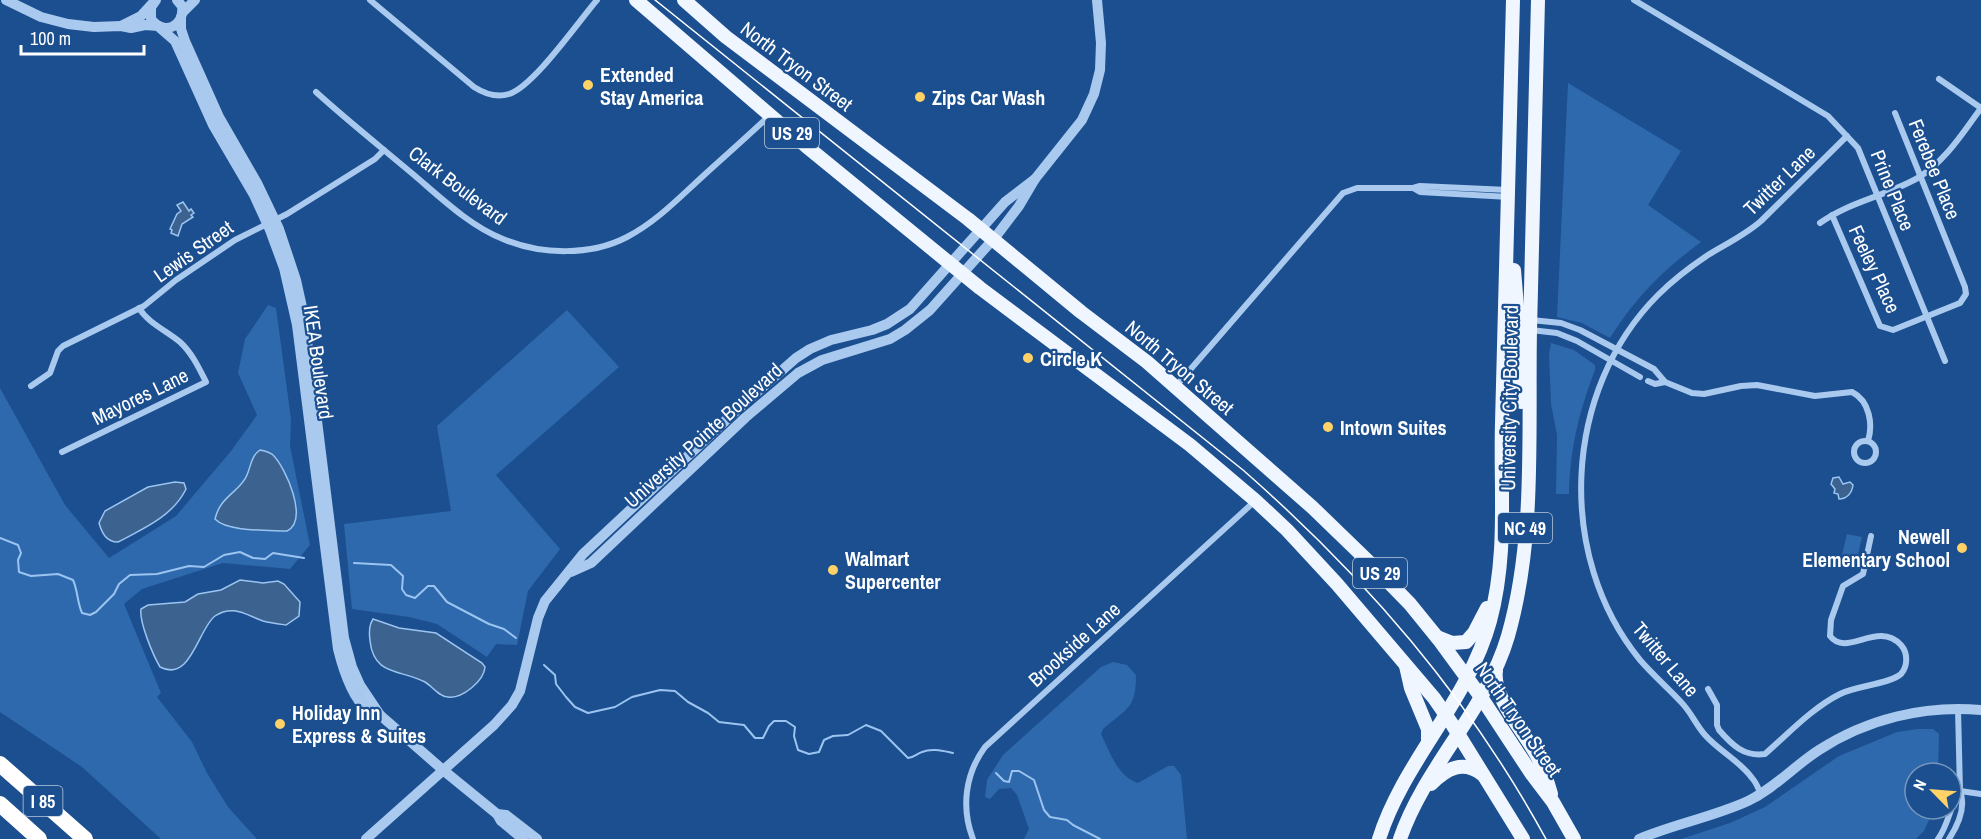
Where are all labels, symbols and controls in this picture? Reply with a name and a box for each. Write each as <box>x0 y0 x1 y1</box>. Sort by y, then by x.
street label: North Tryon Street <box>735 15 859 117</box>
scale bar <box>21 18 144 56</box>
text: 100 m <box>30 26 71 51</box>
place label: Extended Stay America <box>600 61 703 111</box>
marker: Extended Stay America <box>581 78 595 92</box>
place label: Zips Car Wash <box>932 84 1045 111</box>
marker: Zips Car Wash <box>913 90 927 104</box>
street label: Ferebee Place <box>1903 115 1967 223</box>
road number: US 29 <box>765 118 819 148</box>
street label: Clark Boulevard <box>403 139 513 231</box>
street label: Twitter Lane <box>1737 139 1821 221</box>
street label: Prine Place <box>1865 146 1921 234</box>
street label: Lewis Street <box>148 214 238 288</box>
street label: Feeley Place <box>1843 221 1907 317</box>
street label: IKEA Boulevard <box>298 303 340 421</box>
street label: University City Boulevard <box>1494 305 1524 491</box>
street label: North Tryon Street <box>1120 314 1240 421</box>
place label: Circle K <box>1040 345 1102 372</box>
marker: Circle K <box>1021 351 1035 365</box>
street label: University Pointe Boulevard <box>618 357 788 513</box>
street label: Mayores Lane <box>87 361 193 431</box>
place label: Intown Suites <box>1340 414 1447 441</box>
marker: Intown Suites <box>1321 420 1335 434</box>
road number: NC 49 <box>1498 513 1552 543</box>
place label: Newell Elementary School <box>1802 523 1950 573</box>
marker: Newell Elementary School <box>1955 541 1969 555</box>
place label: Walmart Supercenter <box>845 545 941 595</box>
road number: US 29 <box>1353 558 1407 588</box>
marker: Walmart Supercenter <box>826 563 840 577</box>
street label: Brookside Lane <box>1022 596 1126 692</box>
street label: Twitter Lane <box>1627 616 1705 702</box>
street label: North Tryon Street <box>1470 656 1569 782</box>
place label: Holiday Inn Express & Suites <box>292 699 426 749</box>
marker: Holiday Inn Express & Suites <box>273 717 287 731</box>
north arrow <box>1903 761 1963 821</box>
text: N <box>1907 776 1931 794</box>
road number: I 85 <box>24 786 63 816</box>

